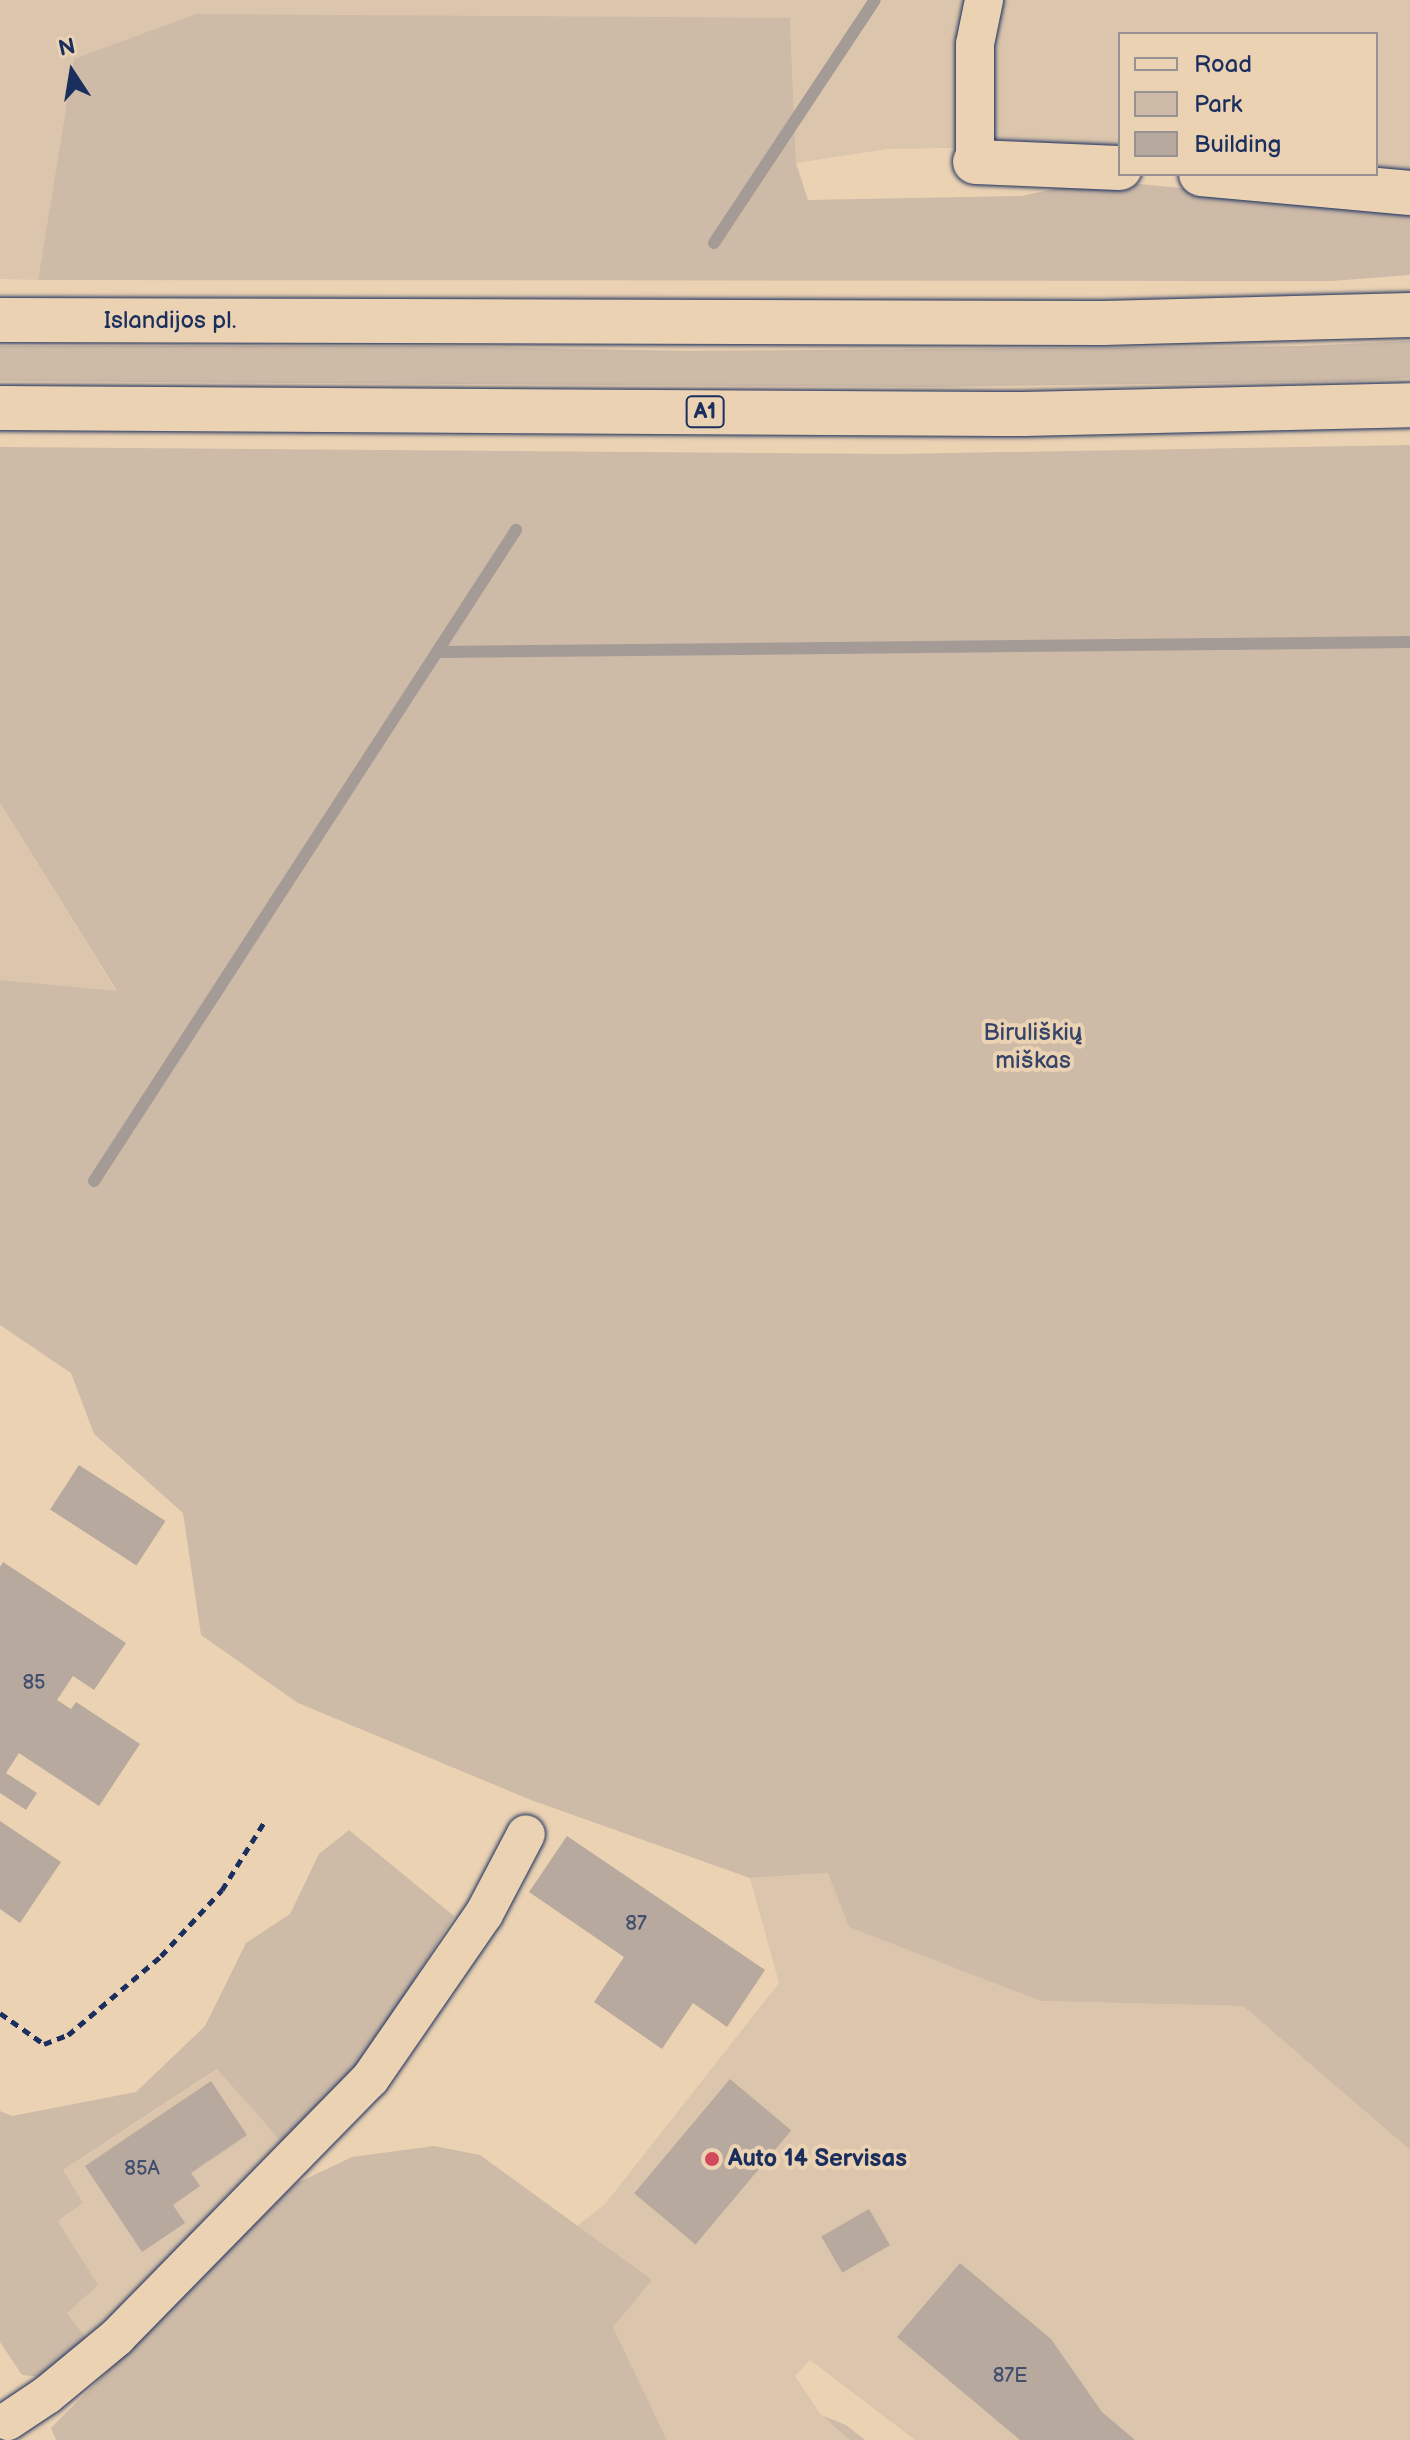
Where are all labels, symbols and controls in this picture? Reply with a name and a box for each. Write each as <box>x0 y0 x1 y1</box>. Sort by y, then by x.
north arrow <box>32 32 112 112</box>
legend <box>1118 32 1378 176</box>
text: N <box>56 33 78 63</box>
text: Road <box>1194 50 1252 79</box>
text: Park <box>1194 90 1242 119</box>
text: Building <box>1194 130 1281 159</box>
street label: Islandijos pl. <box>104 307 236 335</box>
road number: A1 <box>685 394 725 430</box>
park label: Biruliškių miškas <box>983 1019 1083 1075</box>
house number: 85 <box>22 1671 46 1695</box>
house number: 87 <box>625 1912 647 1936</box>
place label: Auto 14 Servisas <box>728 2145 907 2173</box>
marker: Auto 14 Servisas <box>703 2150 721 2168</box>
house number: 85A <box>124 2157 160 2181</box>
house number: 87E <box>993 2364 1027 2388</box>

